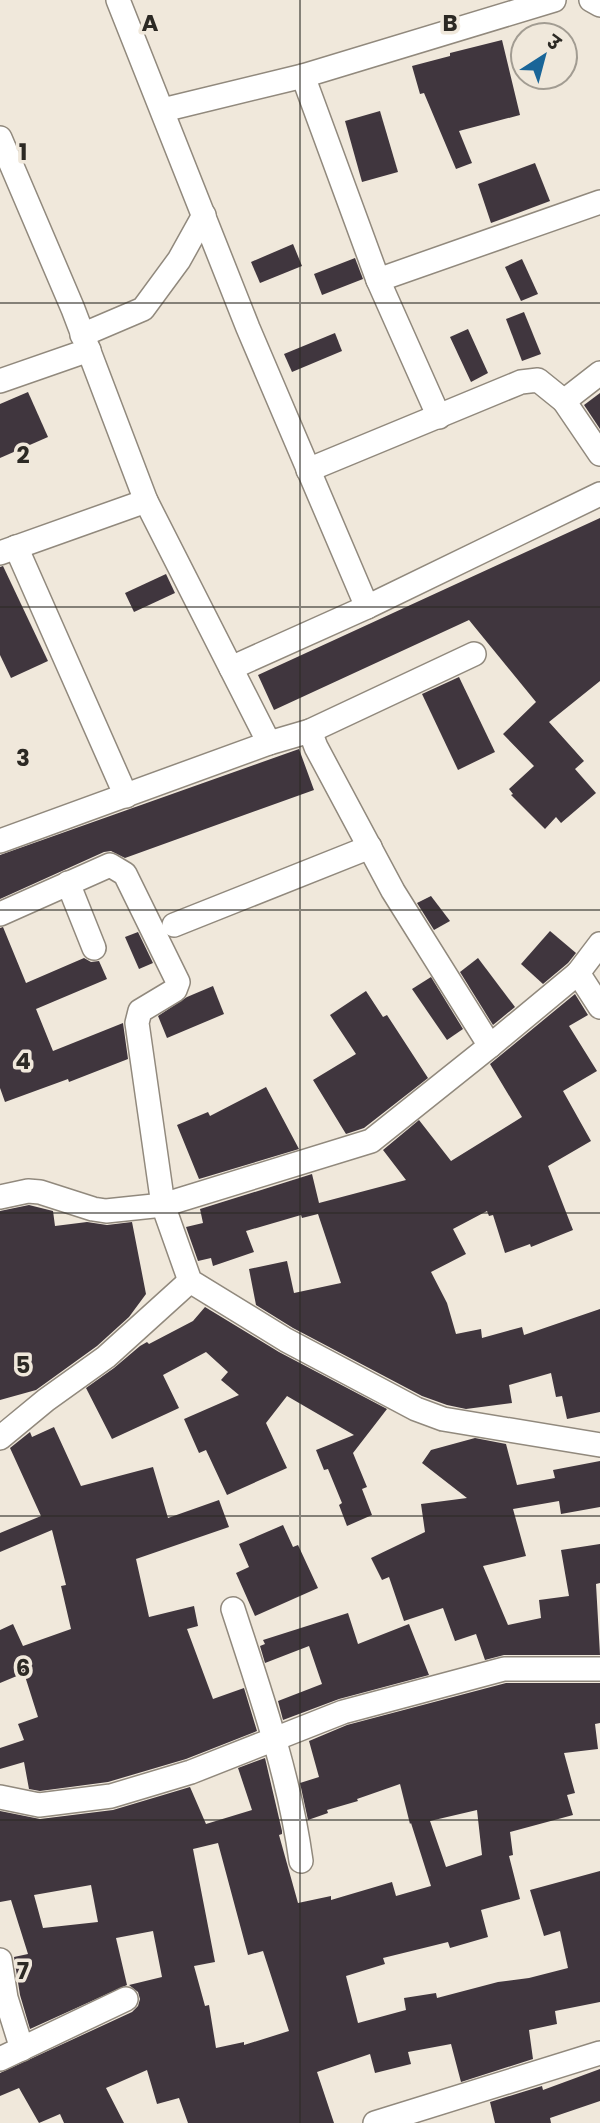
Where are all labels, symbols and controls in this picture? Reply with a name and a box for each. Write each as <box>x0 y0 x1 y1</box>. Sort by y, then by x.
text: A <box>142 7 159 39</box>
text: B <box>442 7 458 39</box>
north arrow <box>509 21 579 91</box>
text: उ <box>541 28 567 57</box>
text: 1 <box>19 136 27 168</box>
text: 2 <box>16 439 30 471</box>
text: 3 <box>16 742 30 774</box>
text: 4 <box>15 1045 31 1077</box>
text: 5 <box>16 1349 30 1381</box>
text: 6 <box>16 1652 30 1684</box>
text: 7 <box>17 1955 29 1987</box>

